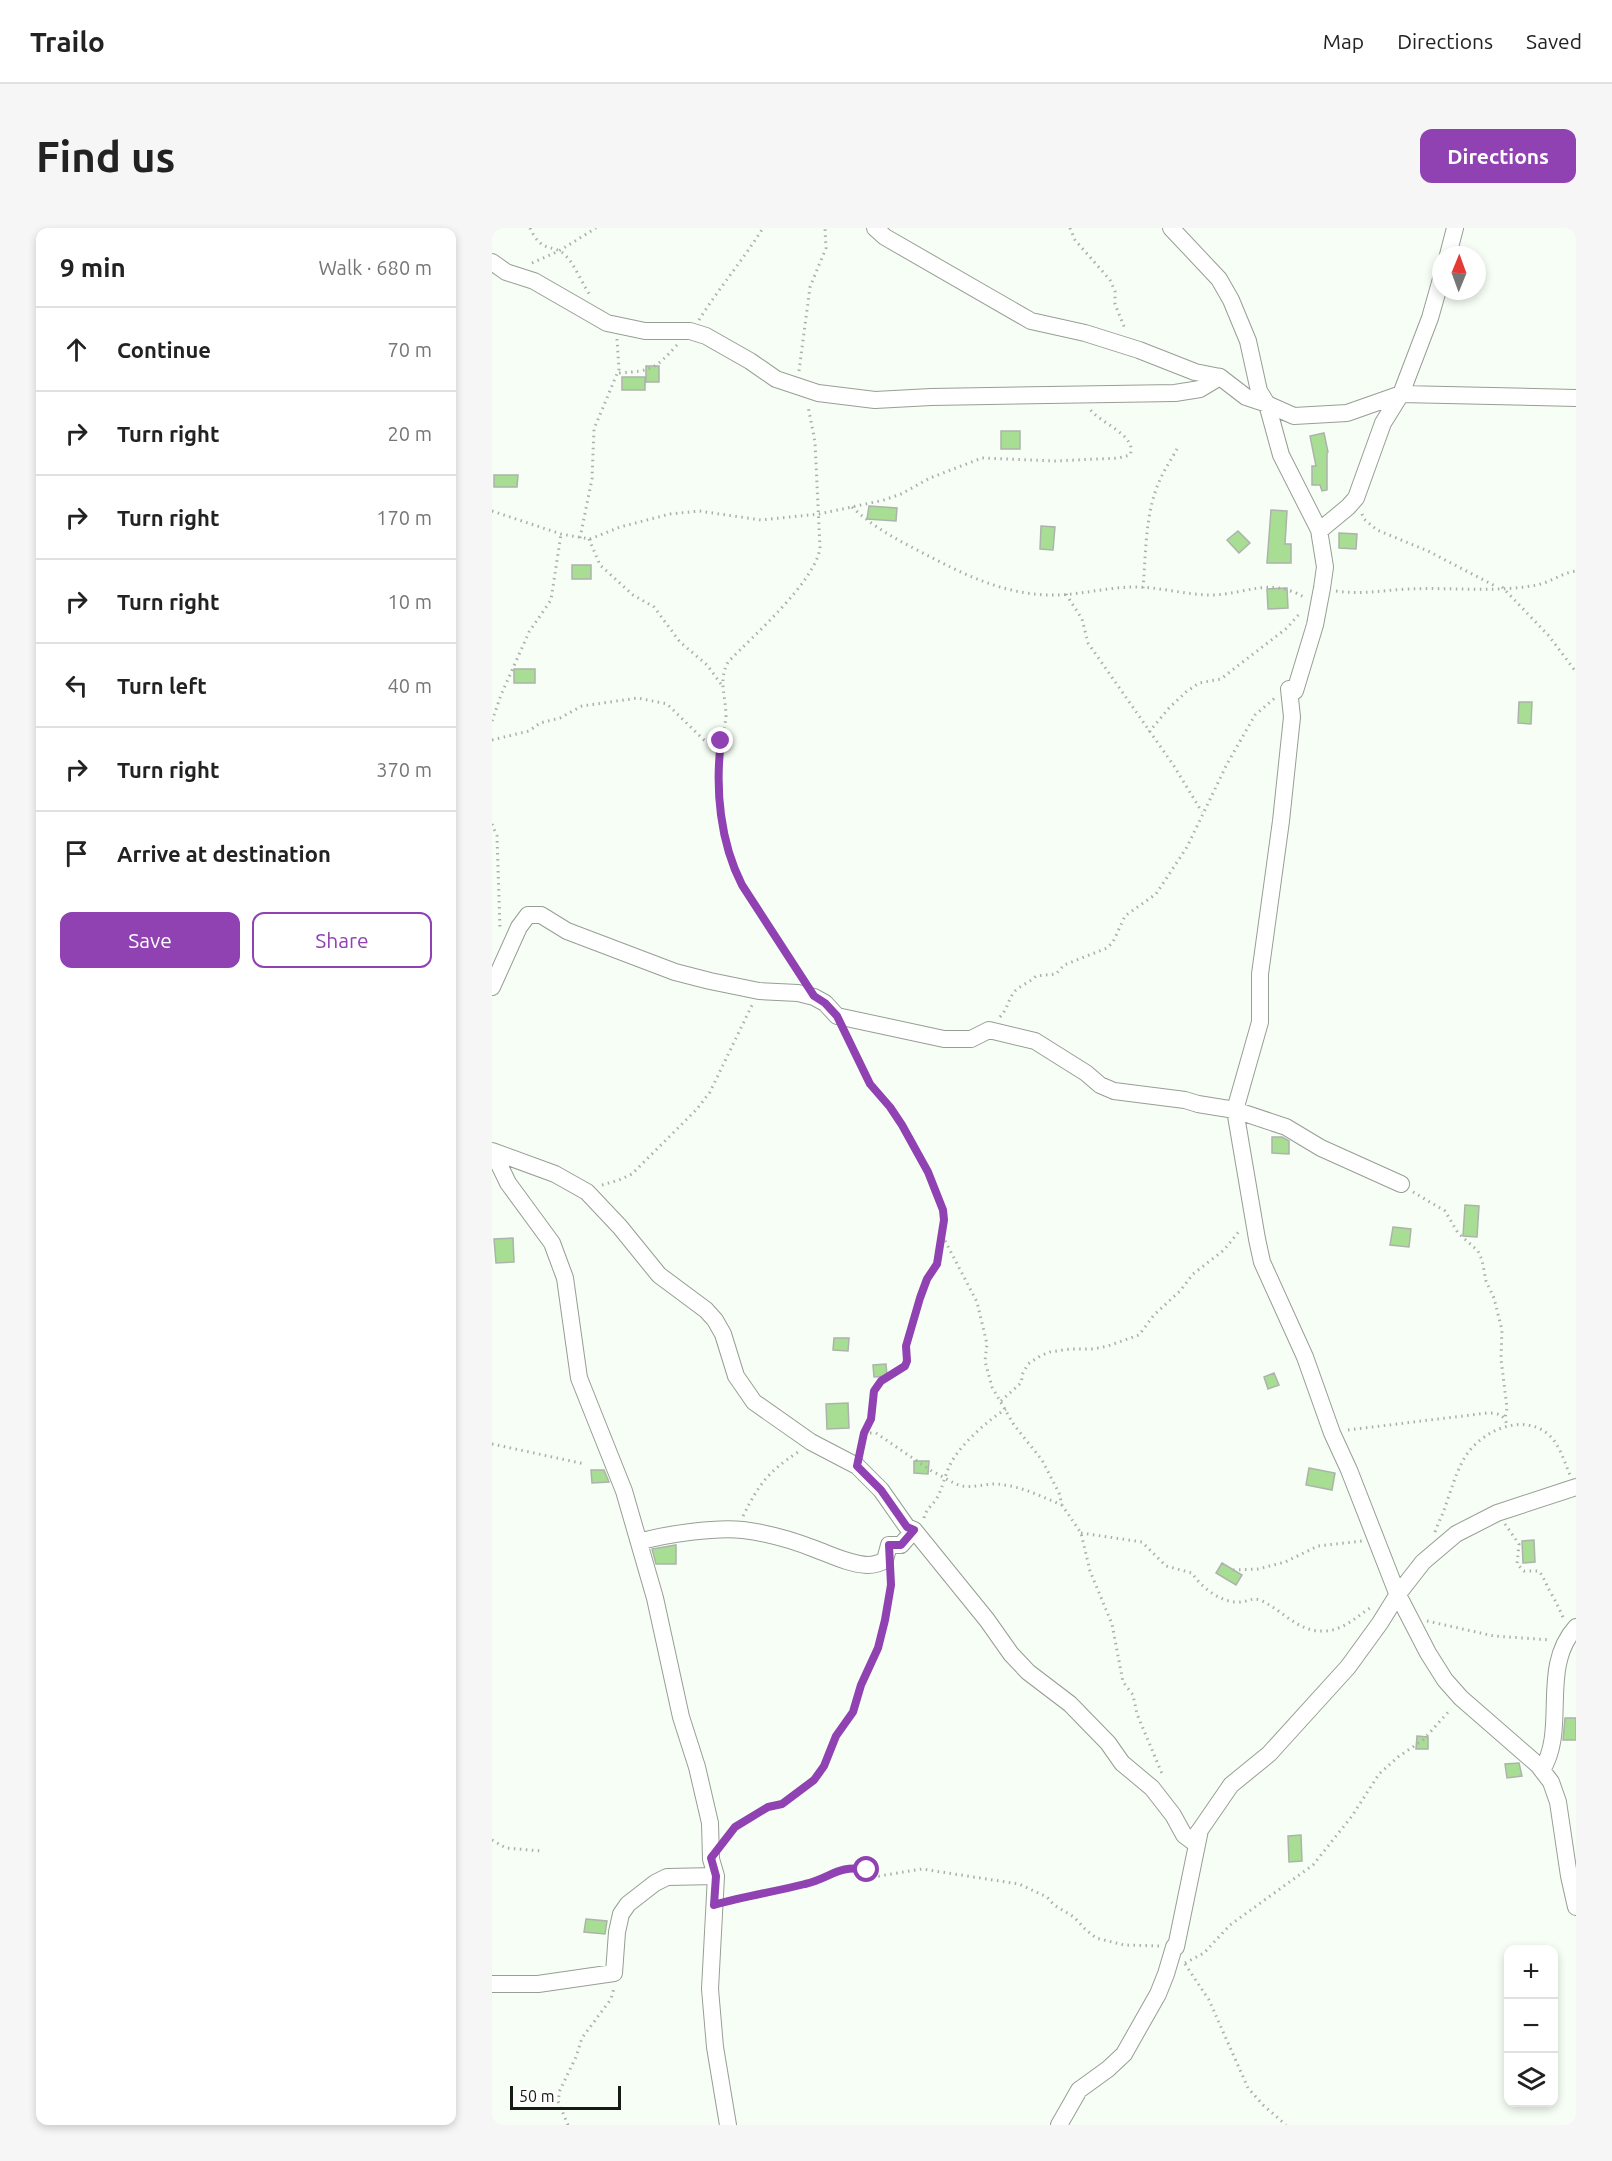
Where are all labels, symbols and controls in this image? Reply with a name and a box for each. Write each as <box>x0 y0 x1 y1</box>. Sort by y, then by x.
text: Trailo <box>30 26 105 57</box>
text: Map <box>1323 29 1364 53</box>
text: Directions <box>1397 29 1493 53</box>
text: Saved <box>1526 29 1582 53</box>
button: Directions <box>1420 129 1576 183</box>
text: Find us <box>36 133 175 180</box>
north arrow <box>1432 246 1486 300</box>
text: 9 min <box>60 253 126 282</box>
text: Walk · 680 m <box>319 256 432 279</box>
icon: ahead <box>60 333 93 366</box>
text: Continue <box>117 337 211 362</box>
text: 70 m <box>388 338 432 361</box>
icon: right <box>60 417 93 450</box>
text: Turn right <box>117 421 219 446</box>
text: 20 m <box>388 422 432 445</box>
icon: right <box>60 501 93 534</box>
text: Turn right <box>117 505 219 530</box>
text: 170 m <box>376 506 432 529</box>
icon: right <box>60 585 93 618</box>
text: Turn right <box>117 589 219 614</box>
text: 10 m <box>388 590 432 613</box>
icon: left <box>60 669 93 702</box>
text: Turn left <box>117 673 207 698</box>
text: 40 m <box>388 674 432 697</box>
route end <box>707 727 733 753</box>
icon: right <box>60 753 93 786</box>
text: Turn right <box>117 757 219 782</box>
text: 370 m <box>376 758 432 781</box>
icon: arrive <box>60 837 93 870</box>
text: Arrive at destination <box>117 841 331 866</box>
button: Save <box>60 912 240 968</box>
button: Share <box>252 912 432 968</box>
route start <box>853 1856 879 1882</box>
map controls <box>1504 1945 1558 2107</box>
button: + <box>1504 1945 1558 1999</box>
button: − <box>1504 1999 1558 2053</box>
button: layers <box>1504 2053 1558 2107</box>
scale bar <box>510 2083 621 2110</box>
text: 50 m <box>519 2087 555 2105</box>

